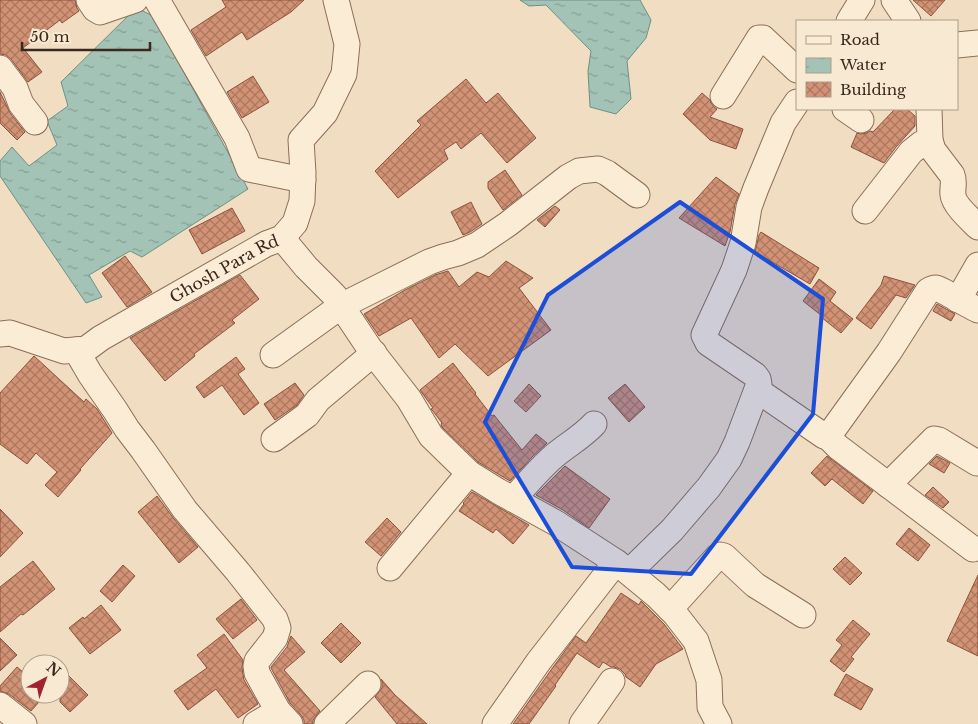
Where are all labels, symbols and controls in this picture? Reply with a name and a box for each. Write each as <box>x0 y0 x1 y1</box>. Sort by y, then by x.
scale bar <box>22 20 150 52</box>
legend <box>796 20 958 110</box>
text: 50 m <box>30 27 70 46</box>
text: Road <box>840 30 880 49</box>
text: Water <box>839 55 887 74</box>
text: Building <box>840 80 907 99</box>
street label: Ghosh Para Rd <box>166 230 281 307</box>
north arrow <box>20 654 70 704</box>
text: N <box>43 658 64 680</box>

